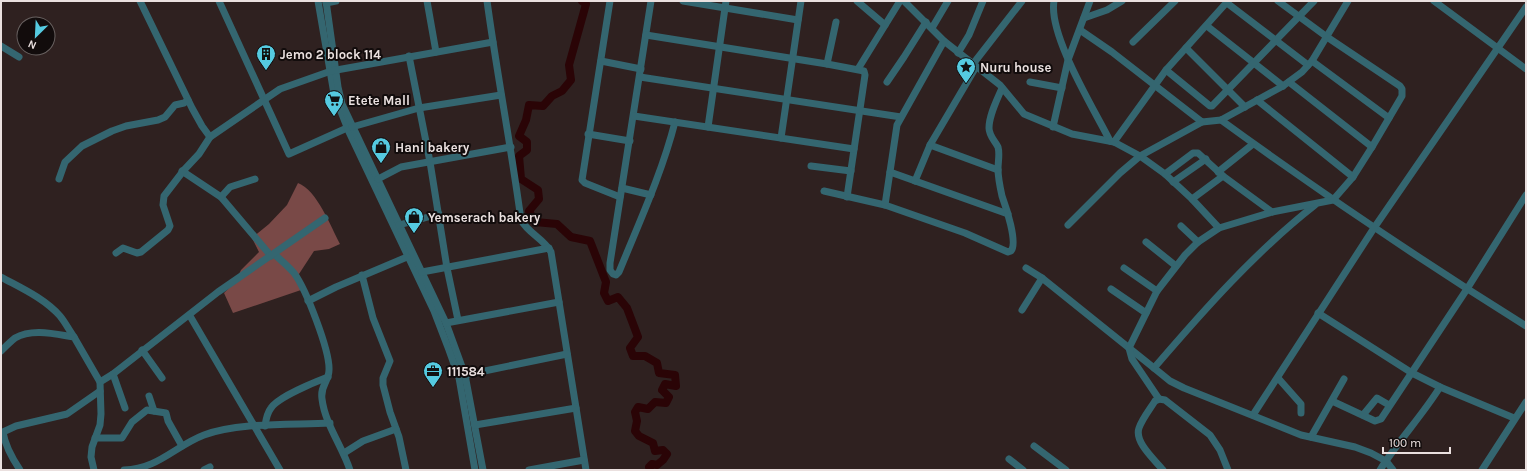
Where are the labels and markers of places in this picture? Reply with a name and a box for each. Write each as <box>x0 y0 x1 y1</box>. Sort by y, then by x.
building icon: Jemo 2 block 114 <box>255 43 277 71</box>
place label: Jemo 2 block 114 <box>280 47 381 62</box>
place icon: Nuru house <box>955 56 977 84</box>
place label: Nuru house <box>980 60 1051 75</box>
supermarket icon: Etete Mall <box>323 89 345 117</box>
place label: Etete Mall <box>348 93 410 108</box>
shop icon: Hani bakery <box>370 136 392 164</box>
place label: Hani bakery <box>395 140 470 155</box>
shop icon: Yemserach bakery <box>403 206 425 234</box>
place label: Yemserach bakery <box>428 210 541 225</box>
office icon: 111584 <box>422 360 444 388</box>
place label: 111584 <box>447 364 485 379</box>

